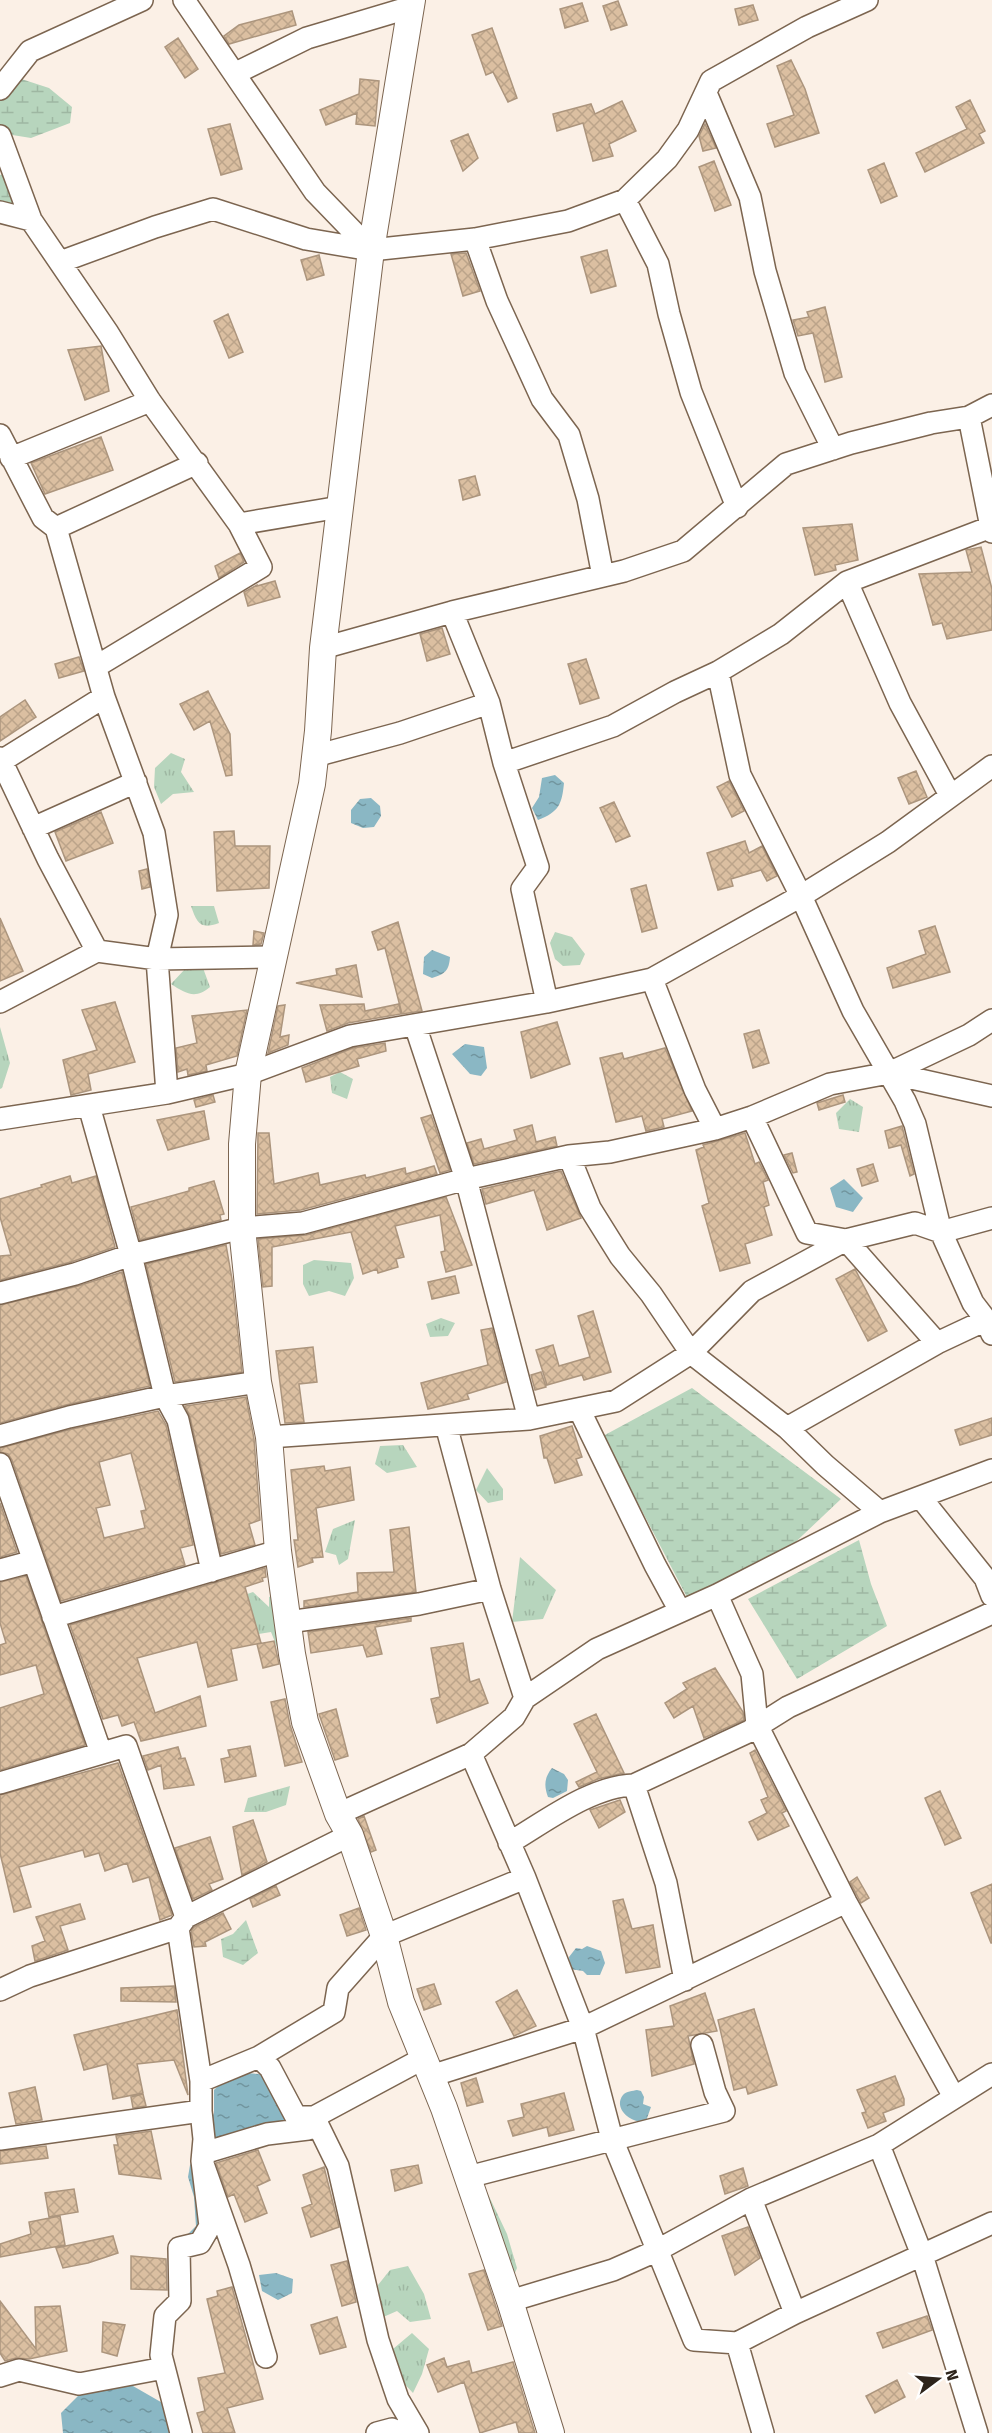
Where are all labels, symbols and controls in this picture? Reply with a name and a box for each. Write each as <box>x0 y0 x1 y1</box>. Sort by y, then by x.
north arrow <box>908 2349 968 2409</box>
text: N <box>941 2367 963 2383</box>

